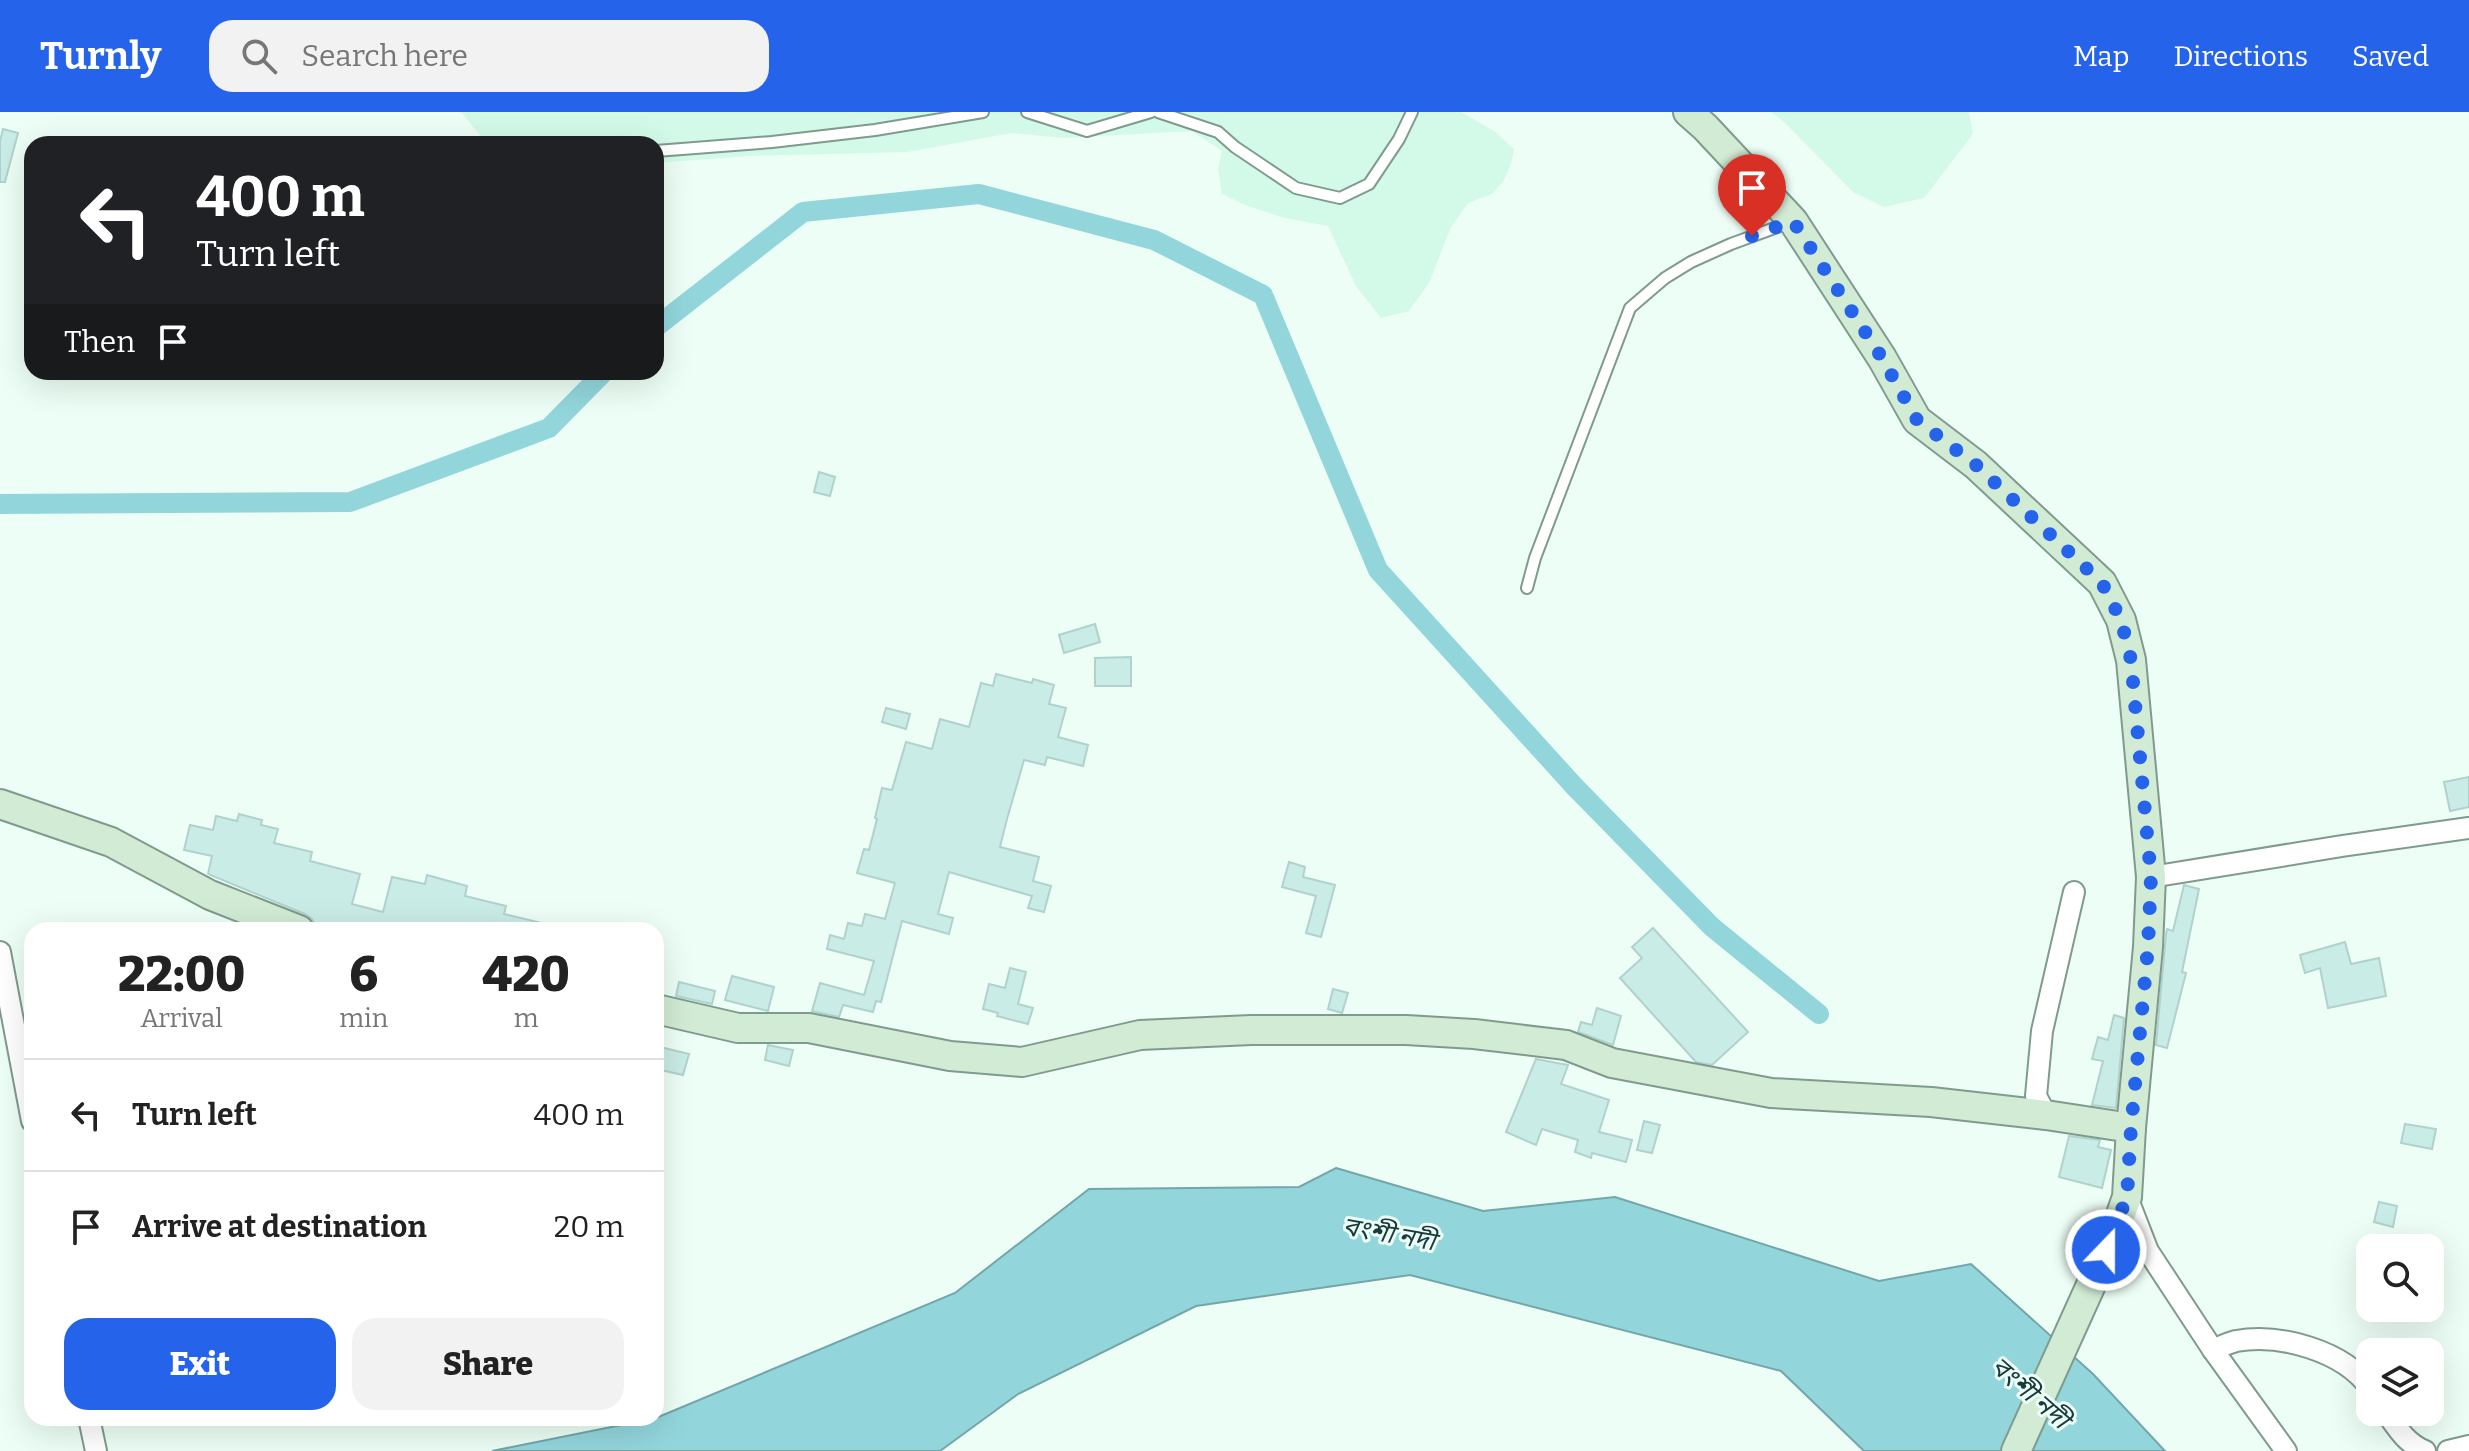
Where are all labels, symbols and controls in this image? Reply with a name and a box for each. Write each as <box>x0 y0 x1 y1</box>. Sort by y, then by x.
search box <box>209 20 769 92</box>
text: Turnly <box>40 33 161 79</box>
icon: search <box>237 34 281 78</box>
text: Search here <box>301 38 468 74</box>
text: Map <box>2073 40 2129 73</box>
text: Directions <box>2173 40 2308 73</box>
text: Saved <box>2352 40 2429 73</box>
pin <box>1718 154 1786 236</box>
text: 400 m <box>196 164 365 231</box>
icon: arrive <box>1730 166 1774 210</box>
icon: left <box>64 168 168 272</box>
text: Turn left <box>196 232 340 276</box>
icon: arrive <box>151 320 195 364</box>
text: Then <box>64 324 135 360</box>
text: 22:00 <box>118 946 245 1004</box>
text: 6 <box>350 946 378 1004</box>
text: 420 <box>482 946 570 1004</box>
text: Arrival <box>140 1003 223 1034</box>
text: min <box>339 1003 388 1034</box>
text: m <box>514 1003 539 1034</box>
icon: left <box>64 1093 108 1137</box>
text: Turn left <box>132 1097 257 1133</box>
text: 400 m <box>533 1097 624 1133</box>
icon: arrive <box>64 1205 108 1249</box>
position arrow <box>2064 1208 2148 1292</box>
text: Arrive at destination <box>132 1209 427 1245</box>
text: 20 m <box>554 1209 624 1245</box>
water label: বংশী নদী <box>1340 1211 1443 1258</box>
map controls <box>2356 1234 2444 1426</box>
button: search <box>2356 1234 2444 1322</box>
button: Exit <box>64 1318 336 1410</box>
button: Share <box>352 1318 624 1410</box>
button: layers <box>2356 1338 2444 1426</box>
water label: বংশী নদী <box>1985 1351 2079 1439</box>

